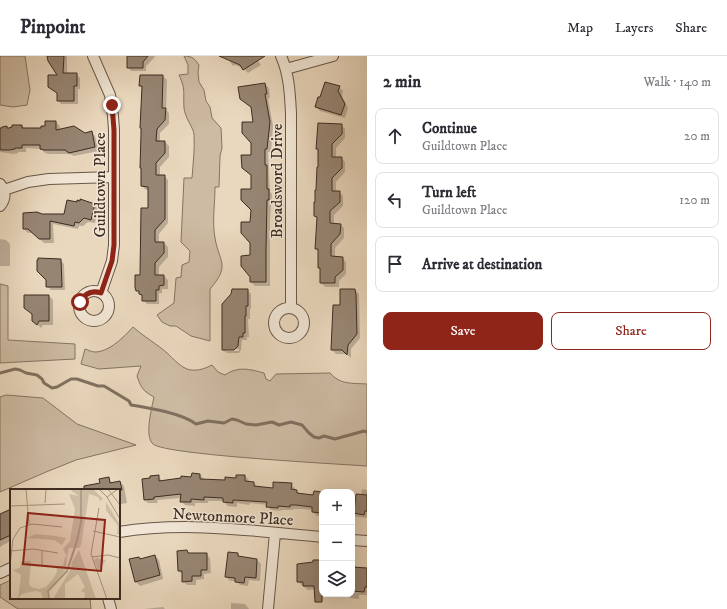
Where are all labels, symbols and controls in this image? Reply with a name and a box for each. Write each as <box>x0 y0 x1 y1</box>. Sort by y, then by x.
text: Pinpoint <box>20 16 85 39</box>
text: Map <box>567 19 593 37</box>
text: Layers <box>615 19 653 37</box>
text: Share <box>675 19 707 37</box>
text: 2 min <box>383 71 421 93</box>
text: Walk · 140 m <box>643 74 711 90</box>
route end <box>103 96 121 114</box>
text: Continue <box>422 119 477 138</box>
street label: Broadsword Drive <box>267 123 287 238</box>
icon: ahead <box>384 125 406 147</box>
text: 20 m <box>684 128 710 144</box>
street label: Guildtown Place <box>90 132 110 238</box>
text: Guildtown Place <box>422 138 507 154</box>
text: Turn left <box>422 183 476 202</box>
icon: left <box>384 189 406 211</box>
text: 120 m <box>679 192 710 208</box>
text: Guildtown Place <box>422 202 507 218</box>
icon: arrive <box>384 253 406 275</box>
text: Arrive at destination <box>422 255 542 274</box>
route start <box>71 293 89 311</box>
button: Save <box>383 312 543 350</box>
button: Share <box>551 312 711 350</box>
inset map <box>10 489 120 599</box>
map controls <box>319 489 355 597</box>
button: + <box>319 489 355 525</box>
street label: Newtonmore Place <box>172 504 294 530</box>
button: − <box>319 525 355 561</box>
button: layers <box>319 561 355 597</box>

